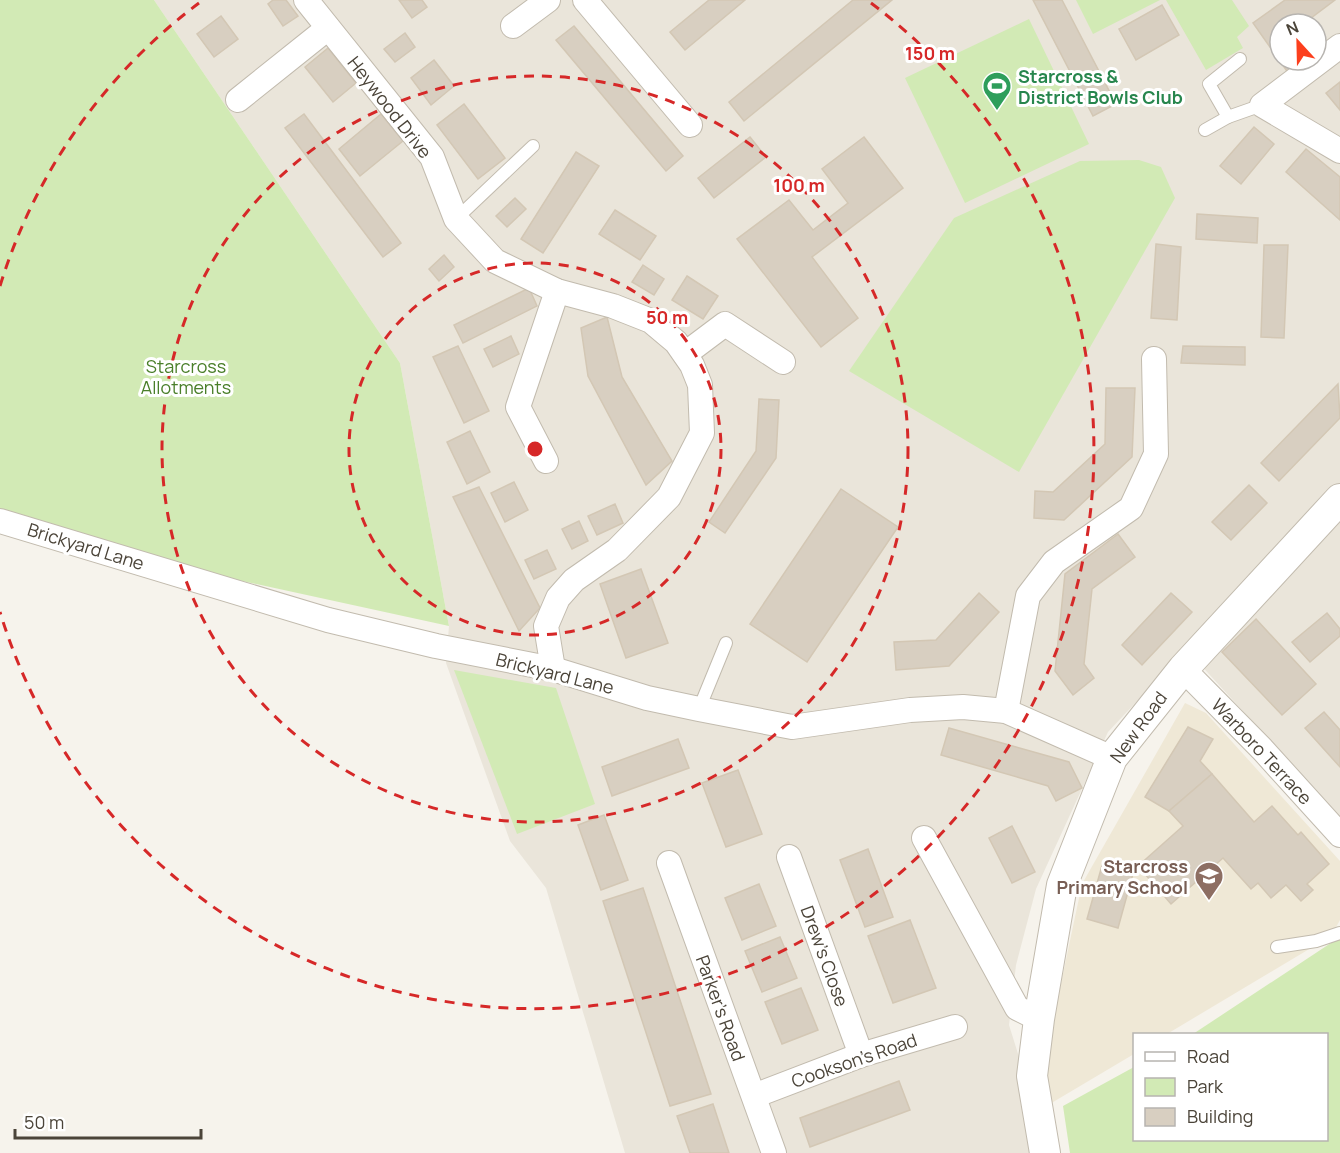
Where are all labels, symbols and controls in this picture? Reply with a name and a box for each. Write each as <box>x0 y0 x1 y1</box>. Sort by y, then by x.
north arrow <box>1268 12 1328 72</box>
text: N <box>1283 16 1302 40</box>
text: 150 m <box>905 41 955 65</box>
street label: Heywood Drive <box>343 51 437 163</box>
place label: Starcross & District Bowls Club <box>1018 64 1183 109</box>
sports icon: Starcross & District Bowls Club <box>981 70 1013 112</box>
text: 100 m <box>773 173 825 197</box>
text: 50 m <box>646 305 688 329</box>
park label: Starcross Allotments <box>141 354 231 399</box>
centre of rings <box>525 439 545 459</box>
street label: Brickyard Lane <box>25 517 147 575</box>
street label: Brickyard Lane <box>494 647 616 699</box>
street label: New Road <box>1104 687 1172 767</box>
street label: Warboro Terrace <box>1206 693 1318 809</box>
place label: Starcross Primary School <box>1056 854 1188 899</box>
school or university icon: Starcross Primary School <box>1193 860 1225 902</box>
street label: Drew's Close <box>796 902 854 1010</box>
street label: Parker's Road <box>691 952 751 1064</box>
street label: Cookson's Road <box>788 1027 920 1093</box>
legend <box>1133 1033 1328 1141</box>
text: Road <box>1187 1044 1230 1068</box>
text: Park <box>1187 1074 1224 1098</box>
scale bar <box>15 1102 201 1140</box>
text: Building <box>1187 1104 1253 1128</box>
text: 50 m <box>24 1110 64 1134</box>

